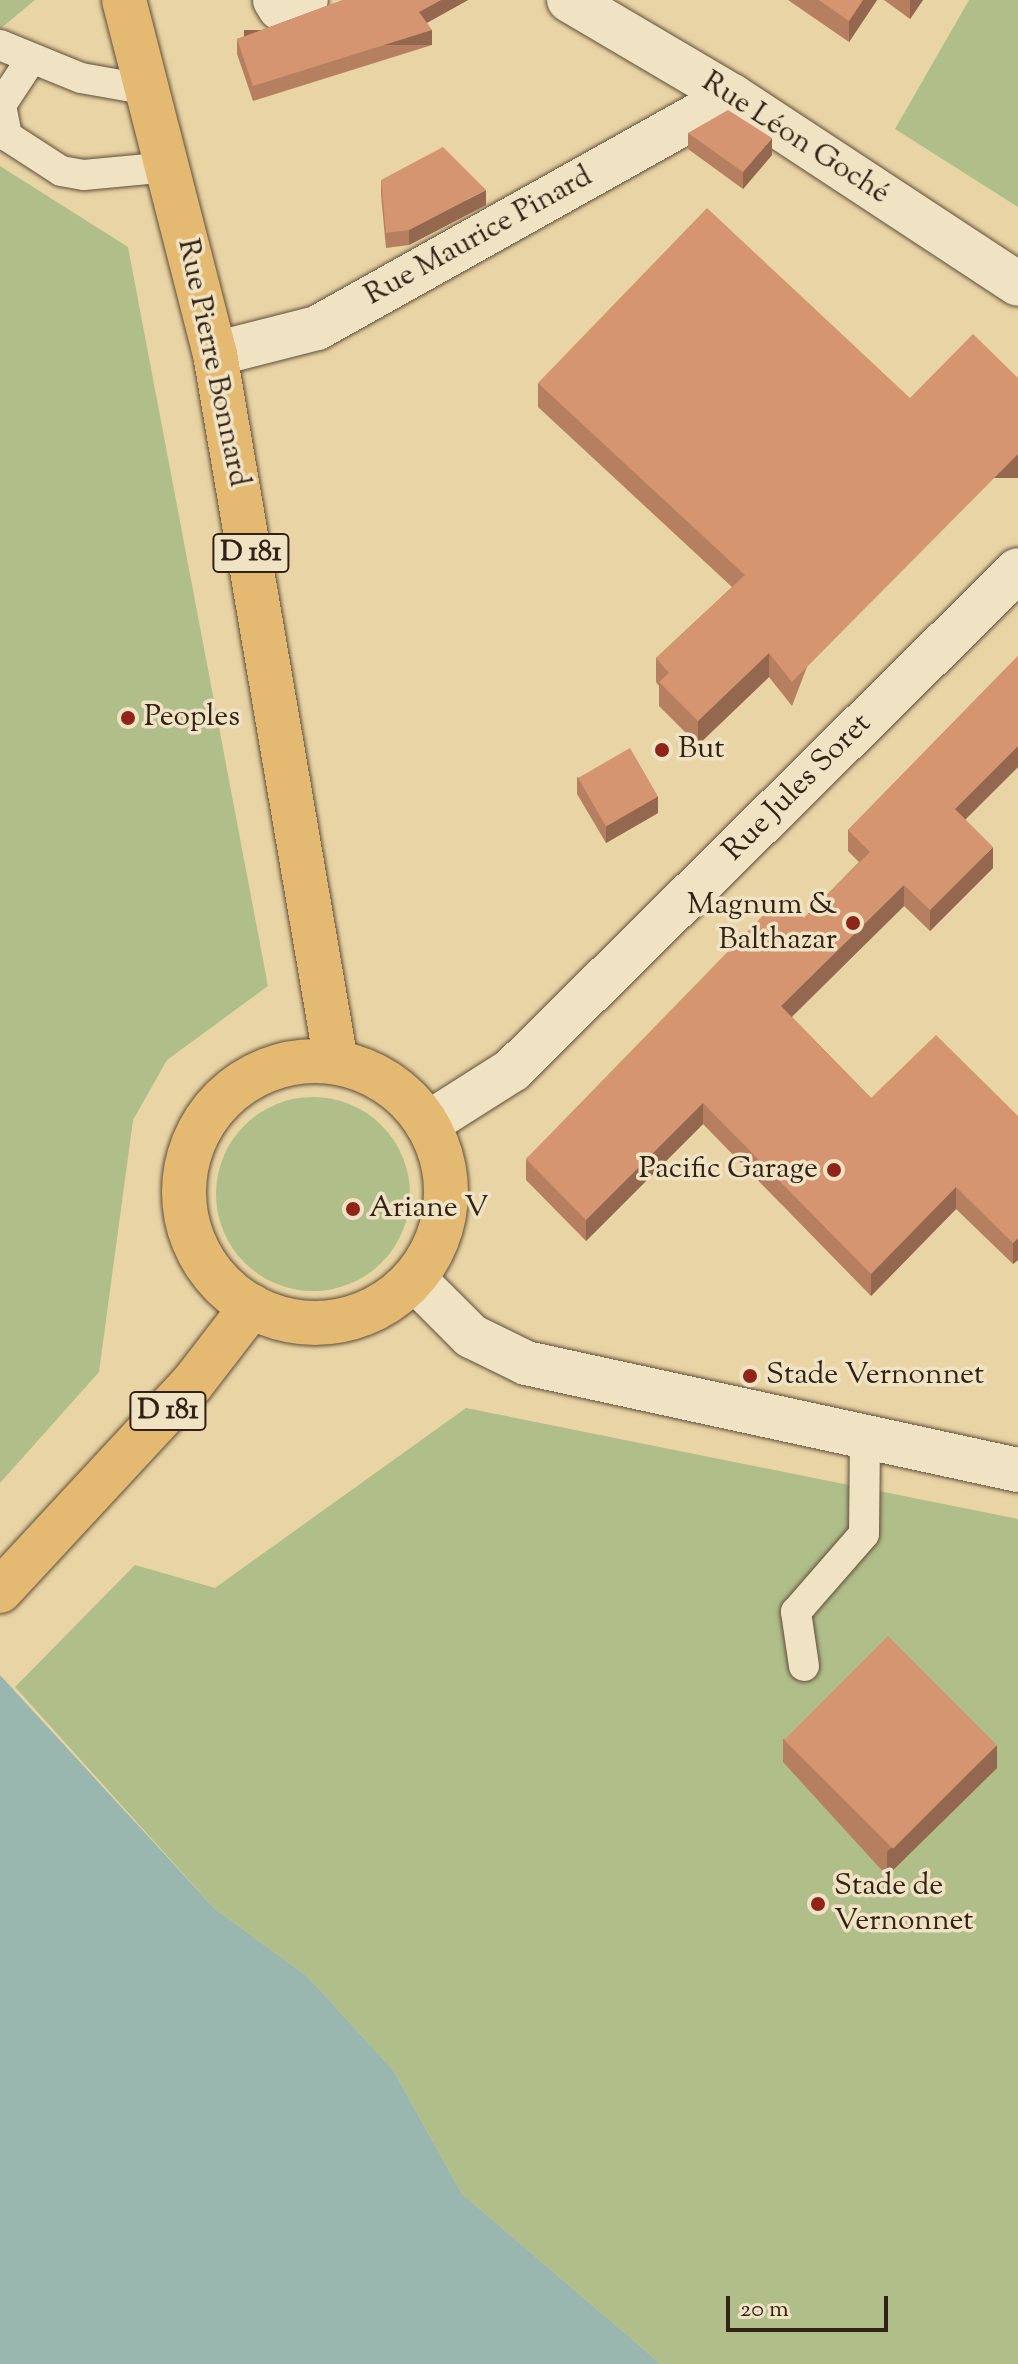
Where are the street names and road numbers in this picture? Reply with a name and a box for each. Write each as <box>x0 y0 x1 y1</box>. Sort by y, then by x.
street label: Rue Léon Goché <box>694 65 896 213</box>
street label: Rue Maurice Pinard <box>359 160 599 314</box>
street label: Rue Pierre Bonnard <box>168 236 256 490</box>
road number: D 181 <box>211 529 291 577</box>
street label: Rue Jules Soret <box>717 707 879 869</box>
road number: D 181 <box>128 1387 208 1435</box>

